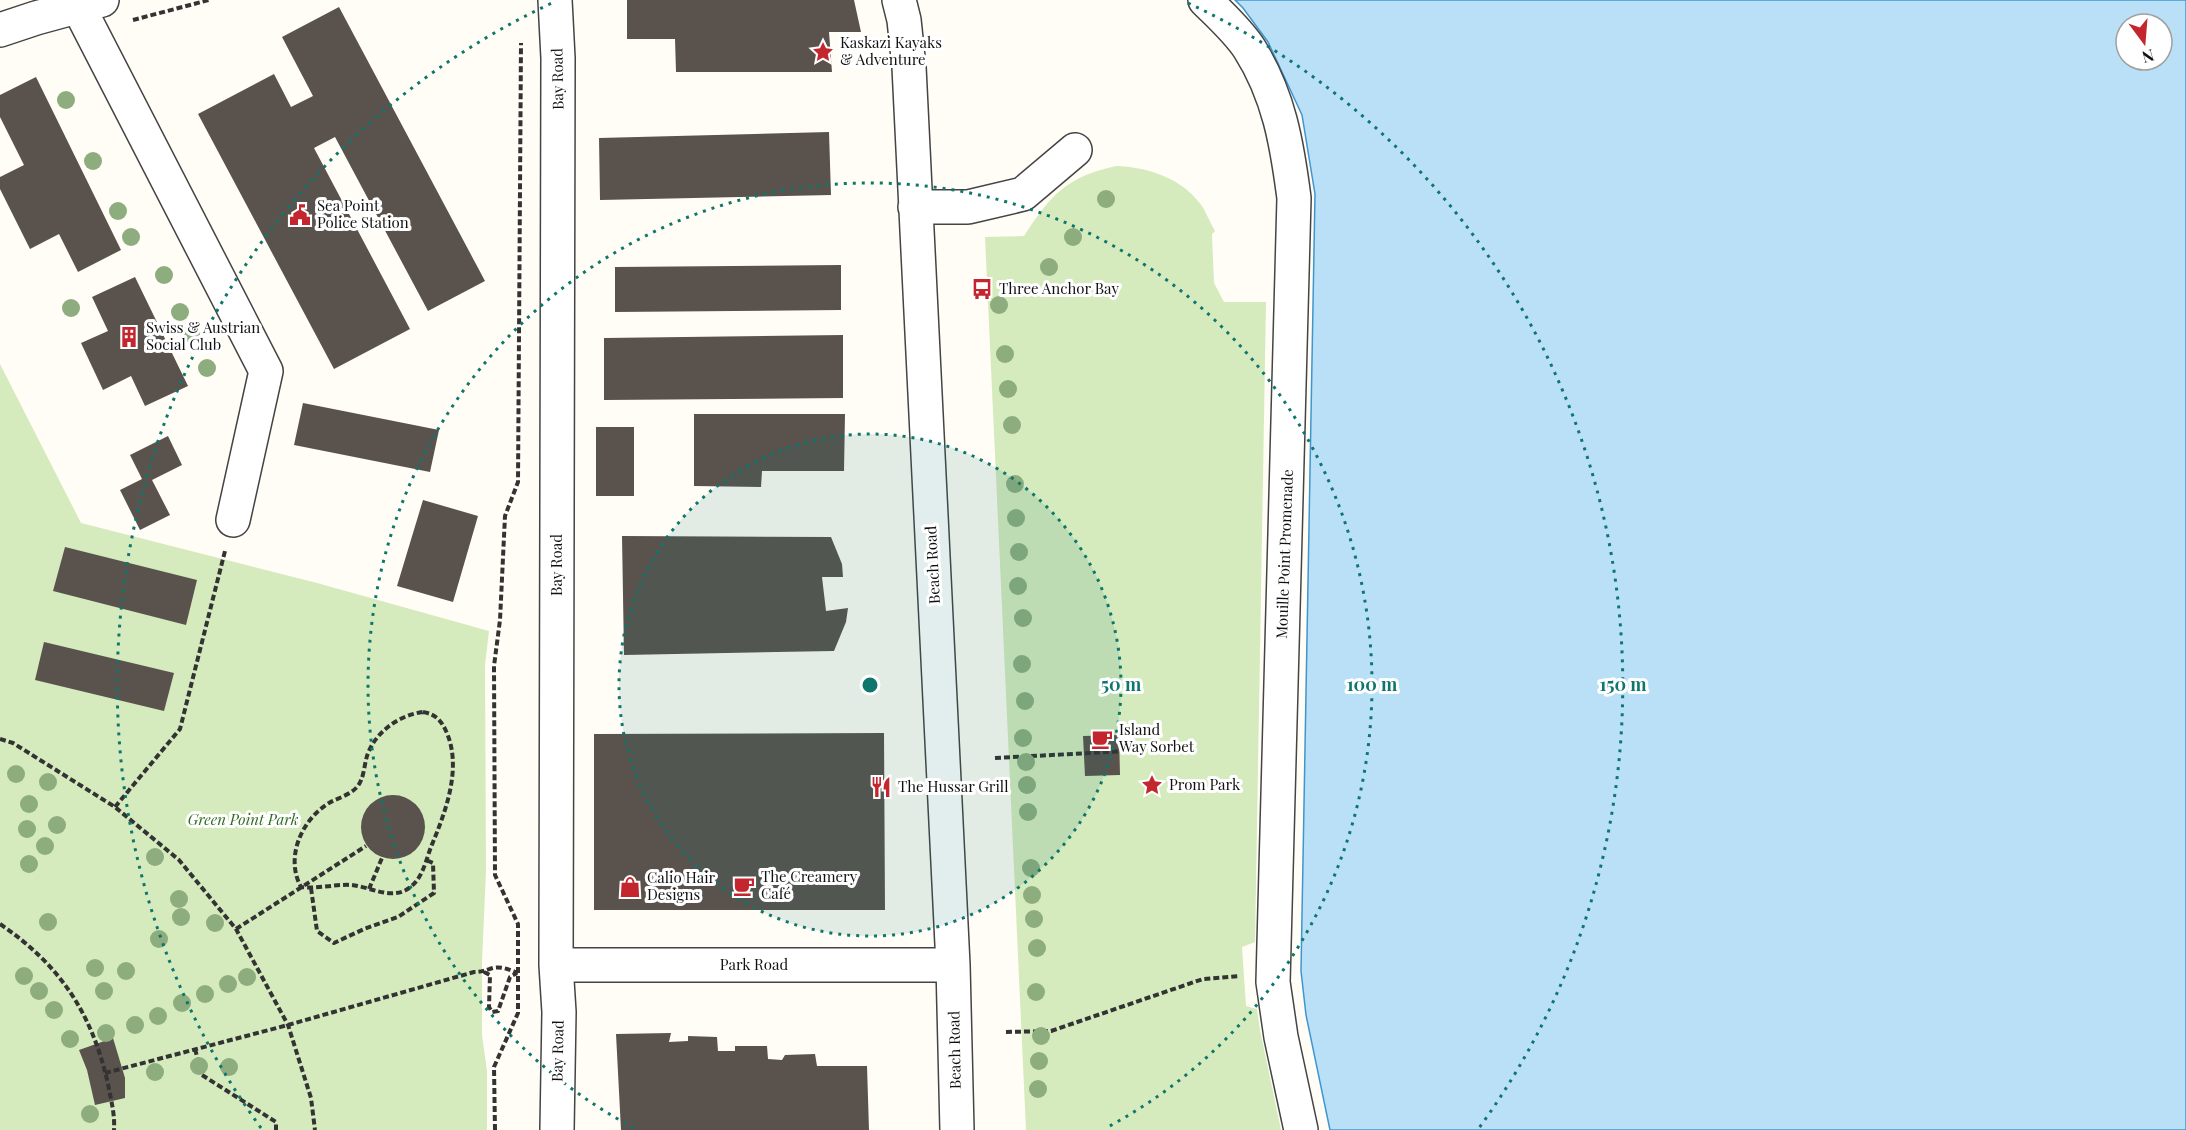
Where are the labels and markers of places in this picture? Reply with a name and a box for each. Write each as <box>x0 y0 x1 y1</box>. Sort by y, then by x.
place label: Kaskazi Kayaks & Adventure <box>840 32 942 69</box>
place icon: Kaskazi Kayaks & Adventure <box>811 40 835 64</box>
place label: Sea Point Police Station <box>317 195 409 232</box>
public building icon: Sea Point Police Station <box>288 203 312 227</box>
bus stop icon: Three Anchor Bay <box>970 277 994 301</box>
place label: Three Anchor Bay <box>999 278 1119 298</box>
place label: Swiss & Austrian Social Club <box>146 317 260 354</box>
building icon: Swiss & Austrian Social Club <box>117 325 141 349</box>
centre of rings <box>860 675 880 695</box>
place label: Island Way Sorbet <box>1118 719 1195 756</box>
cafe icon: Island Way Sorbet <box>1090 727 1114 751</box>
place icon: Prom Park <box>1140 773 1164 797</box>
place label: Prom Park <box>1169 774 1241 794</box>
restaurant icon: The Hussar Grill <box>869 775 893 799</box>
place label: The Hussar Grill <box>898 776 1008 796</box>
place label: The Creamery Café <box>761 866 858 903</box>
place label: Calio Hair Designs <box>647 867 716 904</box>
cafe icon: The Creamery Café <box>732 874 756 898</box>
shop icon: Calio Hair Designs <box>618 875 642 899</box>

